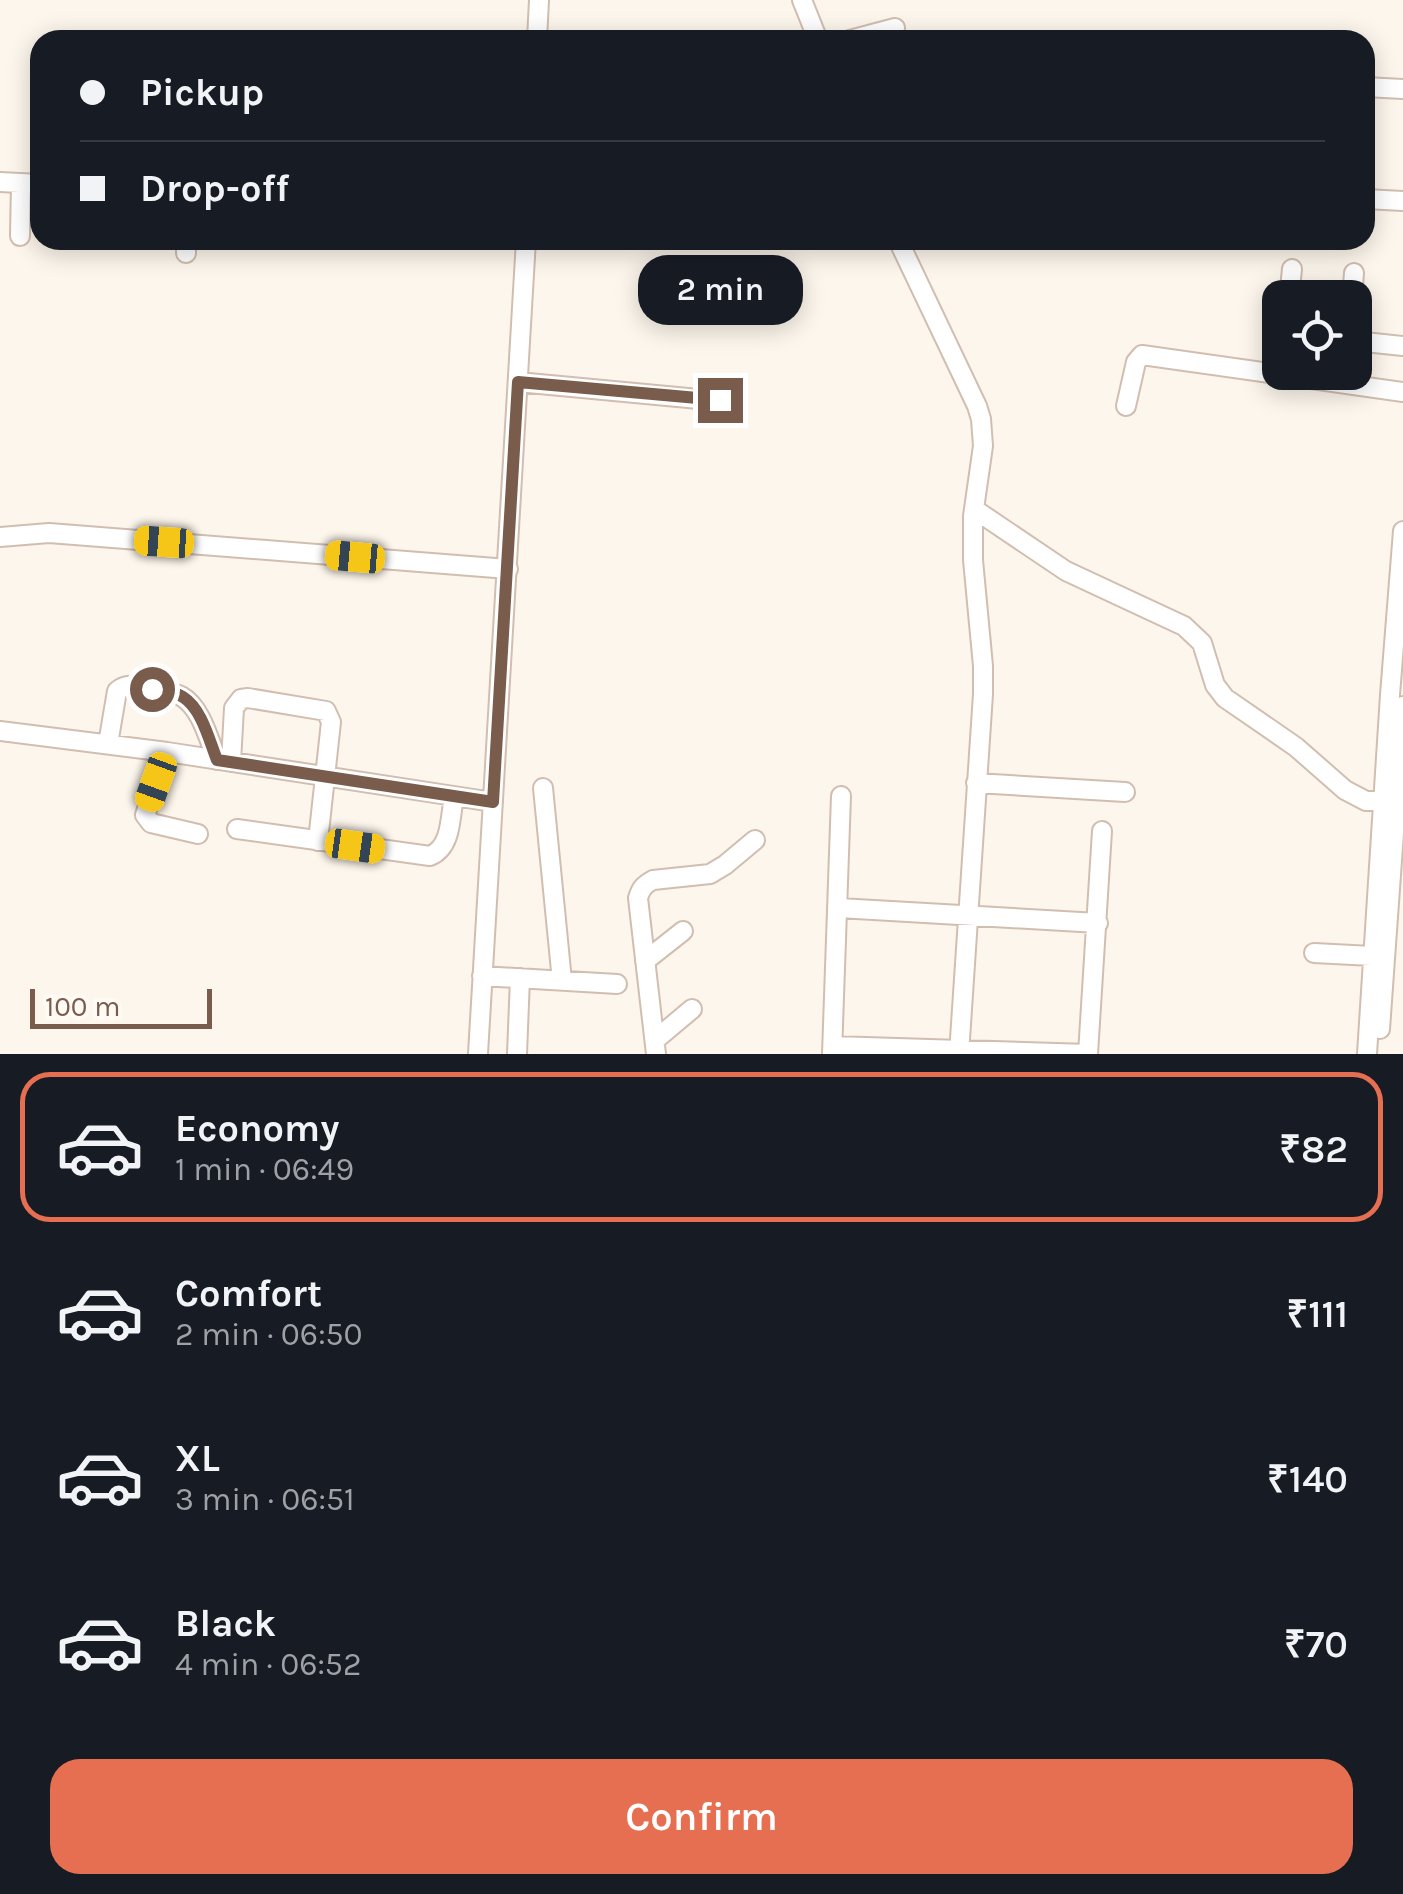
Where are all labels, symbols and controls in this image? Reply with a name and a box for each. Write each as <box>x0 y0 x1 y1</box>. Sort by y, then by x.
text: Pickup <box>140 70 264 115</box>
text: Drop-off <box>140 166 289 211</box>
callout: 2 min <box>638 255 802 325</box>
text: 2 min <box>677 271 764 308</box>
map controls <box>1262 280 1372 390</box>
button: locate <box>1262 280 1372 390</box>
route end <box>698 378 743 423</box>
car <box>133 525 195 559</box>
car <box>324 539 386 575</box>
route start <box>130 667 175 712</box>
car <box>132 749 180 815</box>
car <box>323 827 387 865</box>
scale bar <box>30 984 212 1028</box>
text: 100 m <box>45 990 120 1023</box>
icon: car <box>55 1102 145 1192</box>
text: Economy <box>175 1106 339 1151</box>
text: ₹82 <box>1279 1127 1348 1172</box>
text: 1 min · 06:49 <box>175 1151 354 1188</box>
icon: car <box>55 1267 145 1357</box>
text: Comfort <box>175 1271 322 1316</box>
text: ₹111 <box>1286 1292 1348 1337</box>
text: 2 min · 06:50 <box>175 1316 363 1353</box>
icon: car <box>55 1432 145 1522</box>
text: XL <box>175 1436 220 1481</box>
text: ₹140 <box>1267 1457 1348 1502</box>
text: 3 min · 06:51 <box>175 1481 355 1518</box>
icon: car <box>55 1597 145 1687</box>
text: Black <box>175 1601 276 1646</box>
text: ₹70 <box>1284 1622 1348 1667</box>
text: 4 min · 06:52 <box>175 1646 361 1683</box>
button: Confirm <box>50 1759 1353 1874</box>

